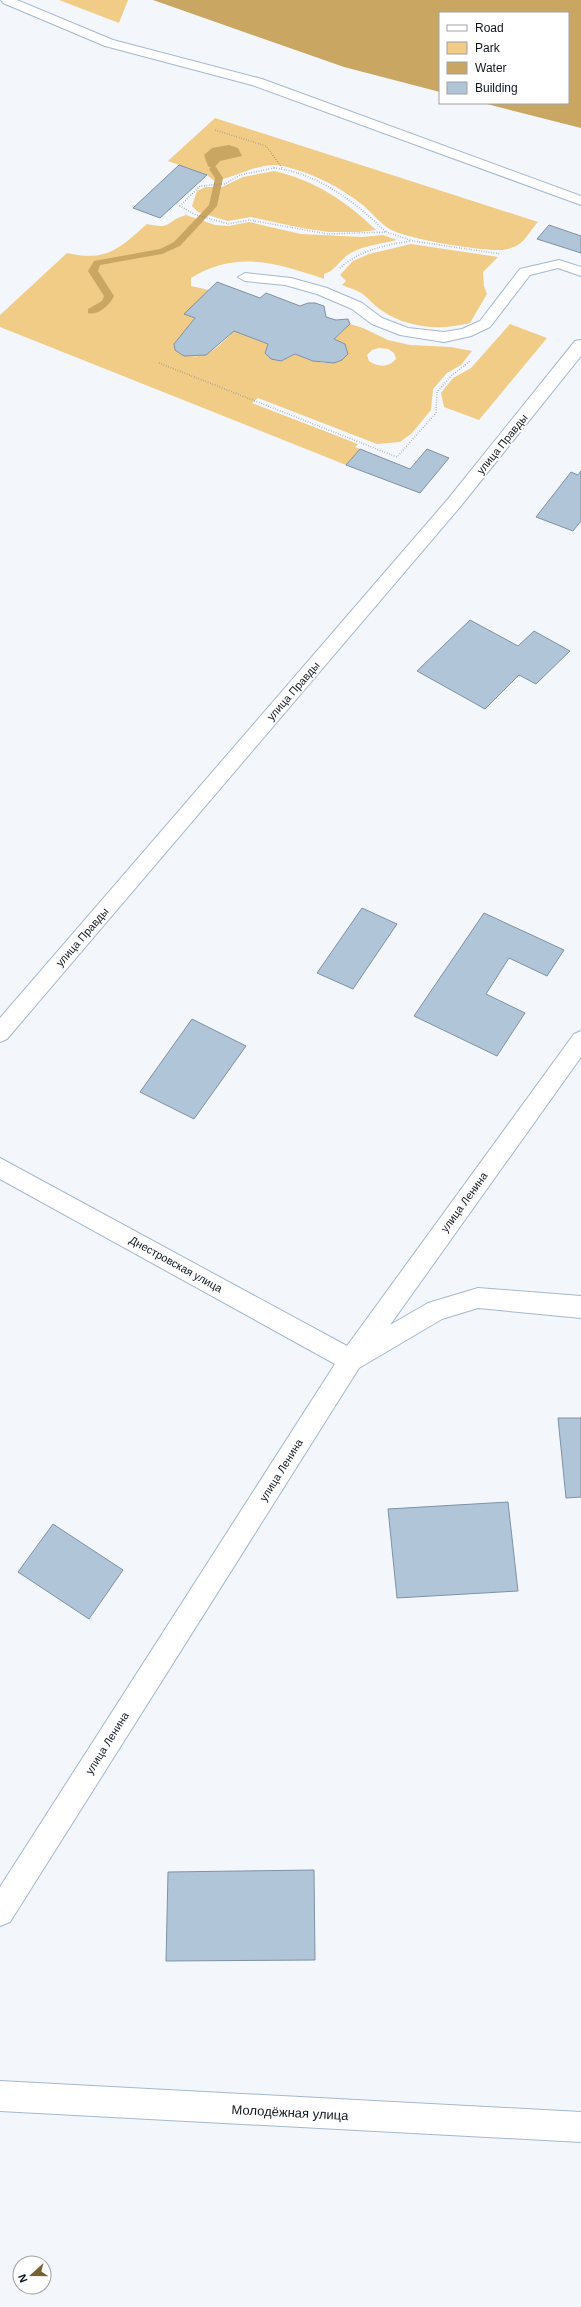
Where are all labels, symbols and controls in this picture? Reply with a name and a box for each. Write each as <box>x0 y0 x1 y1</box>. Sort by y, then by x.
legend <box>439 12 569 104</box>
text: Road <box>475 21 504 35</box>
text: Park <box>475 41 501 55</box>
text: Water <box>475 61 507 75</box>
text: Building <box>475 81 518 95</box>
street label: улица Правды <box>474 412 530 476</box>
street label: улица Правды <box>264 659 322 723</box>
street label: улица Правды <box>53 905 111 969</box>
street label: улица Ленина <box>438 1169 490 1234</box>
street label: Днестровская улица <box>128 1234 225 1295</box>
street label: улица Ленина <box>257 1436 305 1503</box>
street label: улица Ленина <box>83 1709 131 1776</box>
street label: Молодёжная улица <box>231 2102 350 2123</box>
north arrow <box>12 2255 52 2295</box>
text: N <box>16 2273 30 2284</box>

